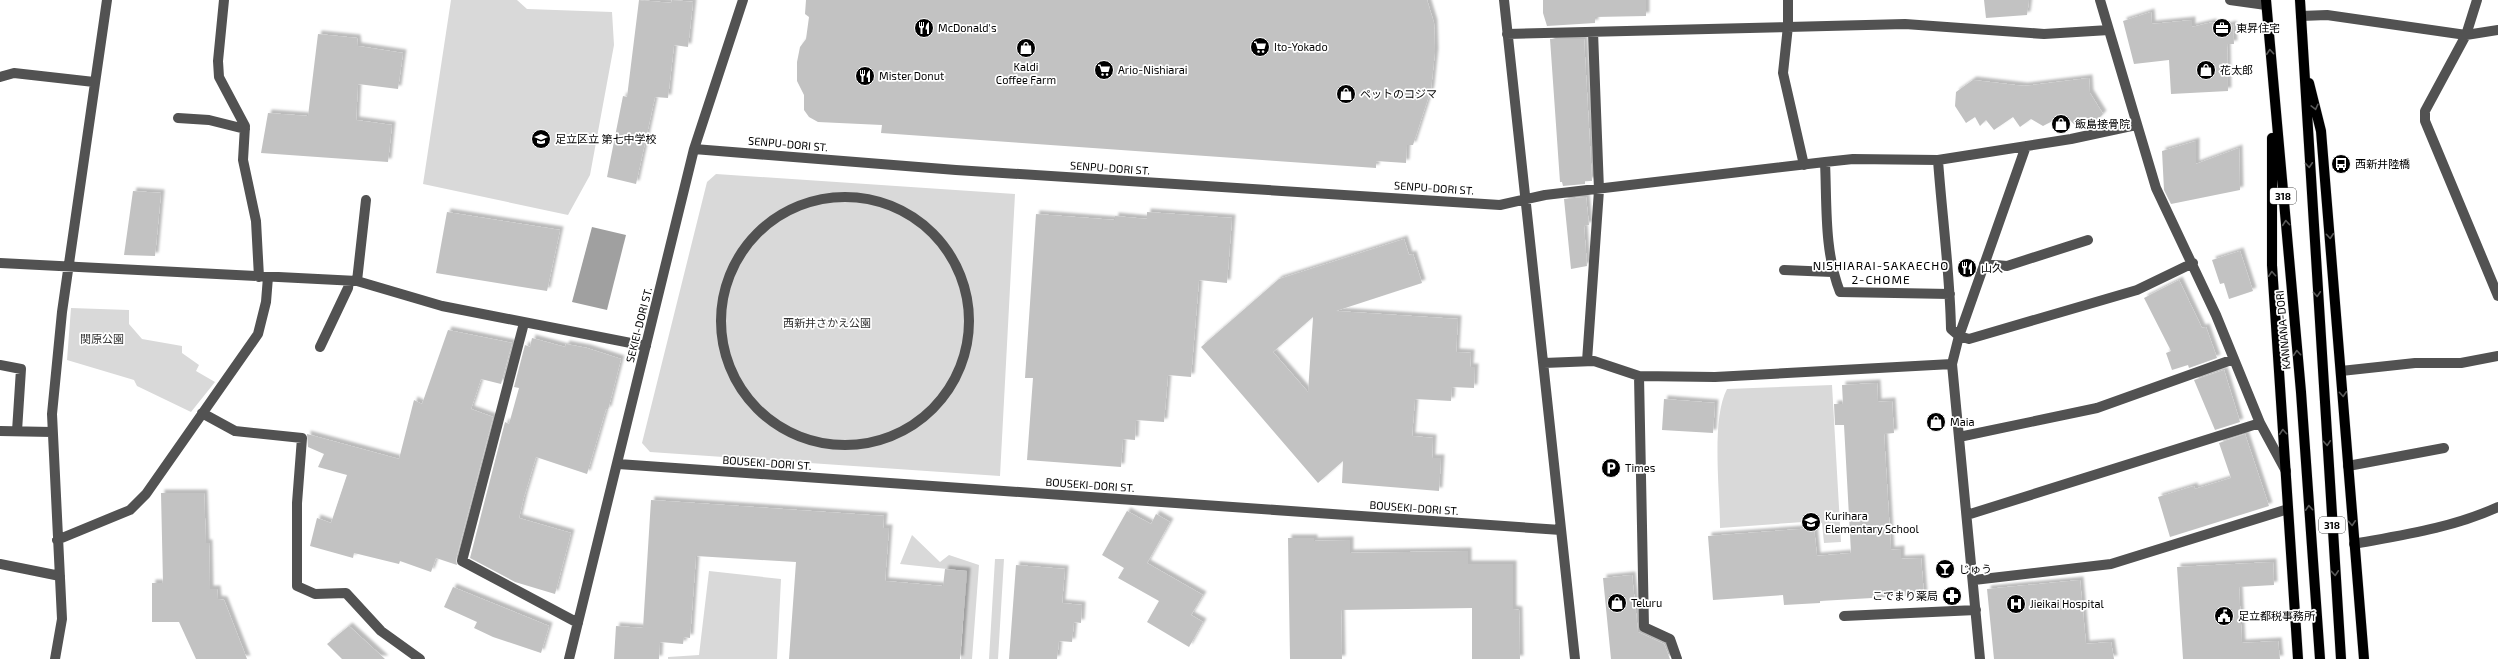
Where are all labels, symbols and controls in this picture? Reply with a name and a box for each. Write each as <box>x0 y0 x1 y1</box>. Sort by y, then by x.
restaurant icon: McDonald's <box>913 17 935 39</box>
office icon: 東昇住宅 <box>2211 17 2233 39</box>
place label: McDonald's <box>938 21 997 34</box>
place label: 東昇住宅 <box>2236 21 2280 34</box>
supermarket icon: Ito-Yokado <box>1249 36 1271 58</box>
shop icon: Kaldi Coffee Farm <box>1015 37 1037 59</box>
place label: Ito-Yokado <box>1274 40 1328 53</box>
one-way arrow <box>2266 49 2275 55</box>
supermarket icon: Ario-Nishiarai <box>1093 59 1115 81</box>
shop icon: 花太郎 <box>2195 59 2217 81</box>
place label: Kaldi Coffee Farm <box>996 60 1056 86</box>
place label: Ario-Nishiarai <box>1118 63 1188 76</box>
place label: 花太郎 <box>2220 63 2253 76</box>
restaurant icon: Mister Donut <box>854 65 876 87</box>
place label: Mister Donut <box>879 69 944 82</box>
shop icon: ペットのコジマ <box>1335 83 1357 105</box>
place label: ペットのコジマ <box>1360 87 1437 100</box>
one-way arrow <box>2310 104 2318 110</box>
shop icon: 飯島接骨院 <box>2050 113 2072 135</box>
place label: 飯島接骨院 <box>2075 117 2130 130</box>
school or university icon: 足立区立 第七中学校 <box>530 128 552 150</box>
place label: 足立区立 第七中学校 <box>555 132 656 145</box>
street label: SENPU-DORI ST. <box>748 134 829 153</box>
bus stop icon: 西新井陸橋 <box>2330 153 2352 175</box>
place label: 西新井陸橋 <box>2355 157 2410 170</box>
street label: SENPU-DORI ST. <box>1070 158 1150 177</box>
one-way arrow <box>2305 162 2314 168</box>
street label: SENPU-DORI ST. <box>1394 178 1474 197</box>
road number: 318 <box>2270 188 2296 204</box>
one-way arrow <box>2281 220 2290 226</box>
one-way arrow <box>2325 233 2334 239</box>
restaurant icon: 山久 <box>1956 257 1978 279</box>
district label: NISHIARAI-SAKAECHO 2-CHOME <box>1813 258 1949 286</box>
place label: 山久 <box>1981 261 2003 274</box>
one-way arrow <box>2268 271 2277 277</box>
street label: SEKIEI-DORI ST. <box>623 286 654 364</box>
street label: KANNANA-DORI <box>2273 290 2292 370</box>
one-way arrow <box>2313 291 2322 297</box>
park label: 西新井さかえ公園 <box>783 316 871 329</box>
park label: 関原公園 <box>80 332 124 345</box>
one-way arrow <box>2293 350 2302 356</box>
one-way arrow <box>2338 391 2347 397</box>
shop icon: Maia <box>1925 411 1947 433</box>
place label: Maia <box>1950 415 1974 428</box>
one-way arrow <box>2279 429 2288 435</box>
one-way arrow <box>2322 440 2331 446</box>
street label: BOUSEKI-DORI ST. <box>722 453 812 472</box>
parking icon: Times <box>1600 457 1622 479</box>
place label: Times <box>1625 461 1656 474</box>
street label: BOUSEKI-DORI ST. <box>1045 475 1135 494</box>
street label: BOUSEKI-DORI ST. <box>1369 498 1459 517</box>
one-way arrow <box>2305 505 2314 511</box>
place label: Kurihara Elementary School <box>1825 509 1919 535</box>
school or university icon: Kurihara Elementary School <box>1800 511 1822 533</box>
road number: 318 <box>2319 517 2345 533</box>
one-way arrow <box>2348 520 2357 526</box>
bar icon: じゅう <box>1934 558 1956 580</box>
place label: じゅう <box>1959 562 1992 575</box>
one-way arrow <box>2331 570 2340 576</box>
pharmacy icon: こでまり薬局 <box>1941 585 1963 607</box>
place label: こでまり薬局 <box>1872 589 1938 602</box>
shop icon: Teluru <box>1606 592 1628 614</box>
hospital icon: Jieikai Hospital <box>2005 593 2027 615</box>
place label: Teluru <box>1631 596 1662 609</box>
place label: Jieikai Hospital <box>2030 597 2104 610</box>
public building icon: 足立都税事務所 <box>2213 605 2235 627</box>
place label: 足立都税事務所 <box>2238 609 2316 622</box>

